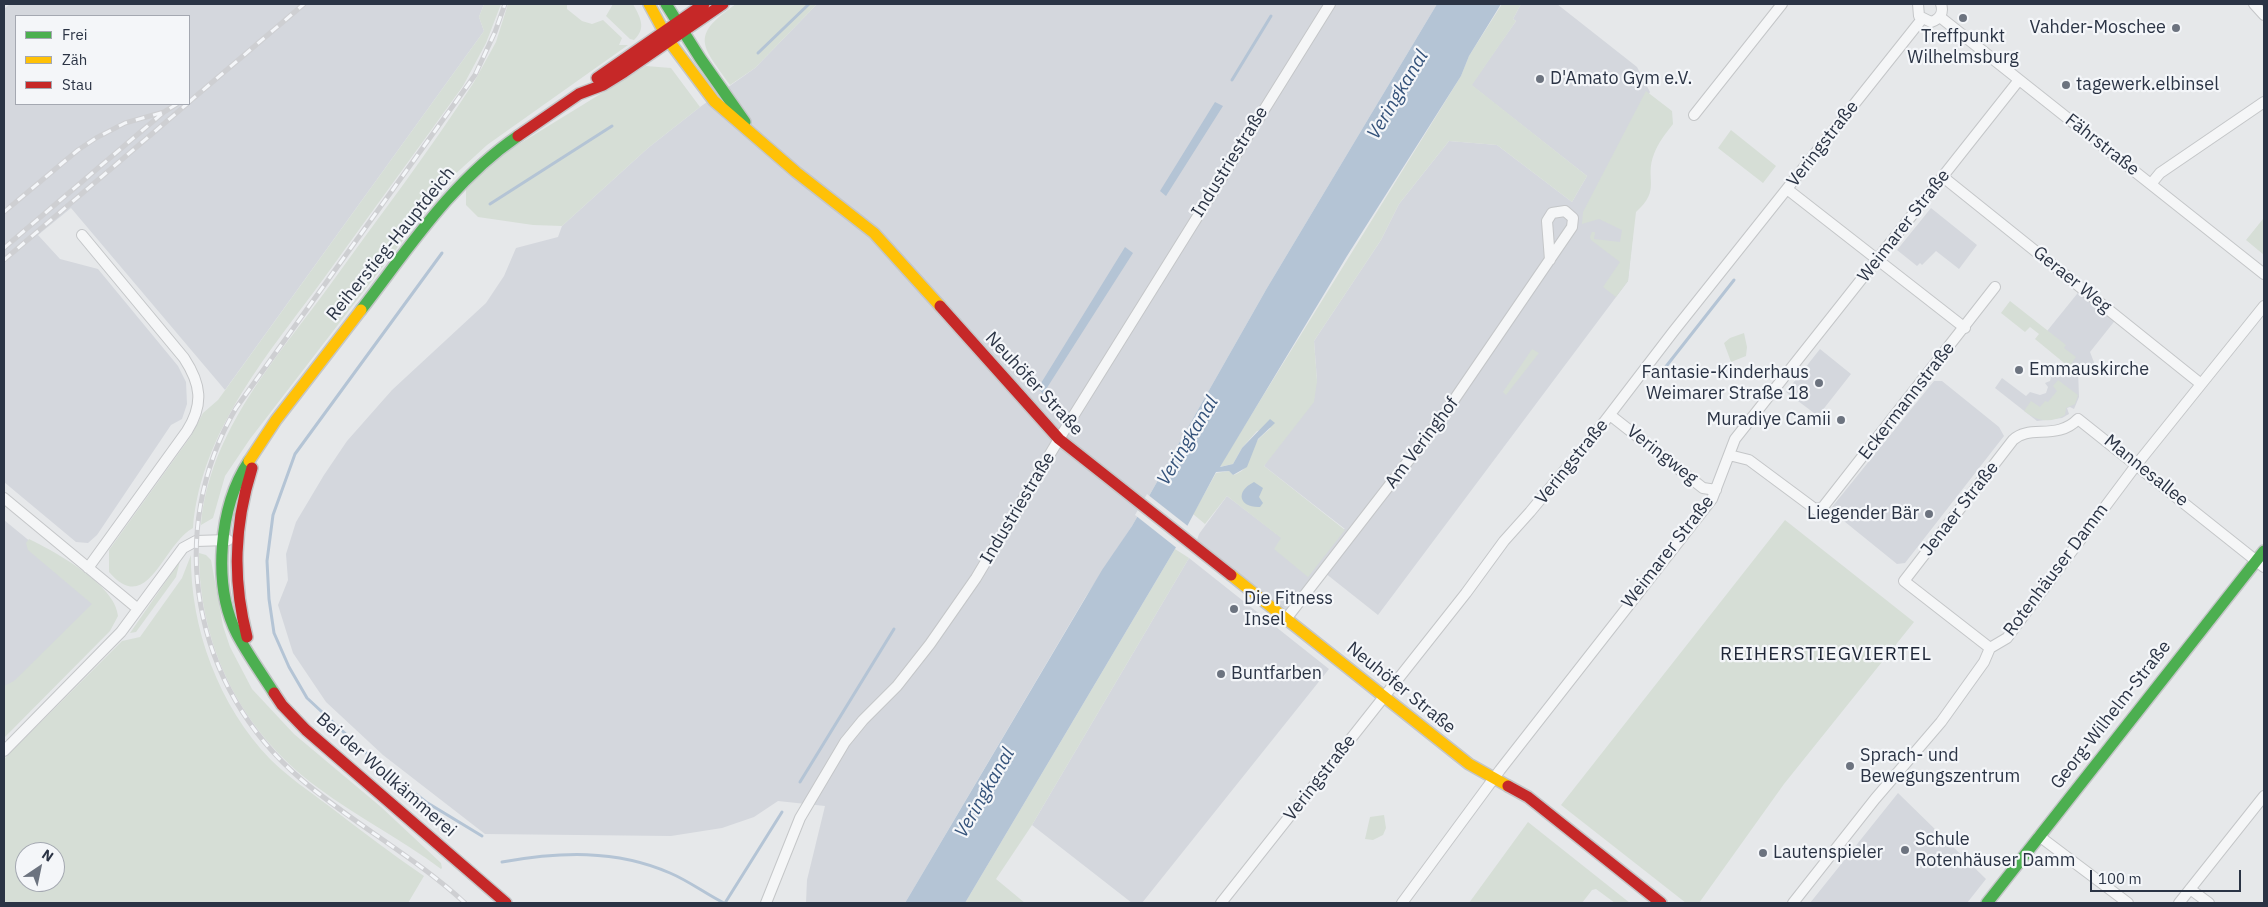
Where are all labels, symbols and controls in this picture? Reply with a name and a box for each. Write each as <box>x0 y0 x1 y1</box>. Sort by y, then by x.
marker: Treffpunkt Wilhelmsburg <box>1957 12 1969 24</box>
legend <box>15 15 190 105</box>
place label: Vahder-Moschee <box>2029 17 2166 39</box>
marker: Vahder-Moschee <box>2170 22 2182 34</box>
text: Frei <box>62 25 88 44</box>
place label: Treffpunkt Wilhelmsburg <box>1907 26 2019 68</box>
water label: Veringkanal <box>1362 46 1434 144</box>
text: Zäh <box>62 50 87 69</box>
place label: D'Amato Gym e.V. <box>1550 68 1692 90</box>
marker: D'Amato Gym e.V. <box>1534 73 1546 85</box>
place label: tagewerk.elbinsel <box>2076 74 2219 96</box>
text: Stau <box>62 75 93 94</box>
marker: tagewerk.elbinsel <box>2060 79 2072 91</box>
street label: Veringstraße <box>1783 97 1863 191</box>
street label: Industriestraße <box>1187 103 1273 221</box>
street label: Fährstraße <box>2061 109 2143 181</box>
street label: Reiherstieg-Hauptdeich <box>322 163 460 325</box>
street label: Weimarer Straße <box>1853 165 1955 287</box>
street label: Geraer Weg <box>2029 242 2115 318</box>
street label: Neuhöfer Straße <box>980 328 1088 440</box>
street label: Eckermannstraße <box>1854 338 1960 464</box>
place label: Emmauskirche <box>2029 359 2149 381</box>
place label: Fantasie-Kinderhaus Weimarer Straße 18 <box>1641 362 1809 404</box>
marker: Emmauskirche <box>2013 364 2025 376</box>
marker: Fantasie-Kinderhaus Weimarer Straße 18 <box>1813 377 1825 389</box>
water label: Veringkanal <box>1152 392 1224 490</box>
street label: Am Veringhof <box>1381 393 1463 493</box>
place label: Muradiye Camii <box>1707 409 1831 431</box>
marker: Muradiye Camii <box>1835 414 1847 426</box>
street label: Veringstraße <box>1531 415 1613 509</box>
street label: Veringweg <box>1622 421 1702 489</box>
street label: Mannesallee <box>2099 430 2193 512</box>
street label: Industriestraße <box>976 448 1060 568</box>
street label: Jenaer Straße <box>1916 457 2004 561</box>
street label: Weimarer Straße <box>1617 491 1719 613</box>
street label: Rotenhäuser Damm <box>1999 499 2113 641</box>
place label: Liegender Bär <box>1807 503 1919 525</box>
marker: Liegender Bär <box>1923 508 1935 520</box>
place label: Die Fitness Insel <box>1244 588 1333 630</box>
marker: Die Fitness Insel <box>1228 603 1240 615</box>
street label: Georg-Wilhelm-Straße <box>2046 636 2176 794</box>
street label: Neuhöfer Straße <box>1342 637 1460 739</box>
district label: REIHERSTIEGVIERTEL <box>1718 644 1934 666</box>
place label: Buntfarben <box>1231 663 1322 685</box>
marker: Buntfarben <box>1215 668 1227 680</box>
street label: Bei der Wollkämmerei <box>312 708 460 842</box>
street label: Veringstraße <box>1280 731 1360 825</box>
water label: Veringkanal <box>950 744 1020 842</box>
place label: Sprach- und Bewegungszentrum <box>1860 745 2020 788</box>
marker: Sprach- und Bewegungszentrum <box>1844 760 1856 772</box>
place label: Schule Rotenhäuser Damm <box>1915 829 2075 872</box>
north arrow <box>15 842 65 892</box>
place label: Lautenspieler <box>1773 842 1883 864</box>
marker: Schule Rotenhäuser Damm <box>1899 844 1911 856</box>
text: N <box>39 845 57 866</box>
marker: Lautenspieler <box>1757 847 1769 859</box>
scale bar <box>2093 860 2244 892</box>
text: 100 m <box>2098 869 2142 888</box>

